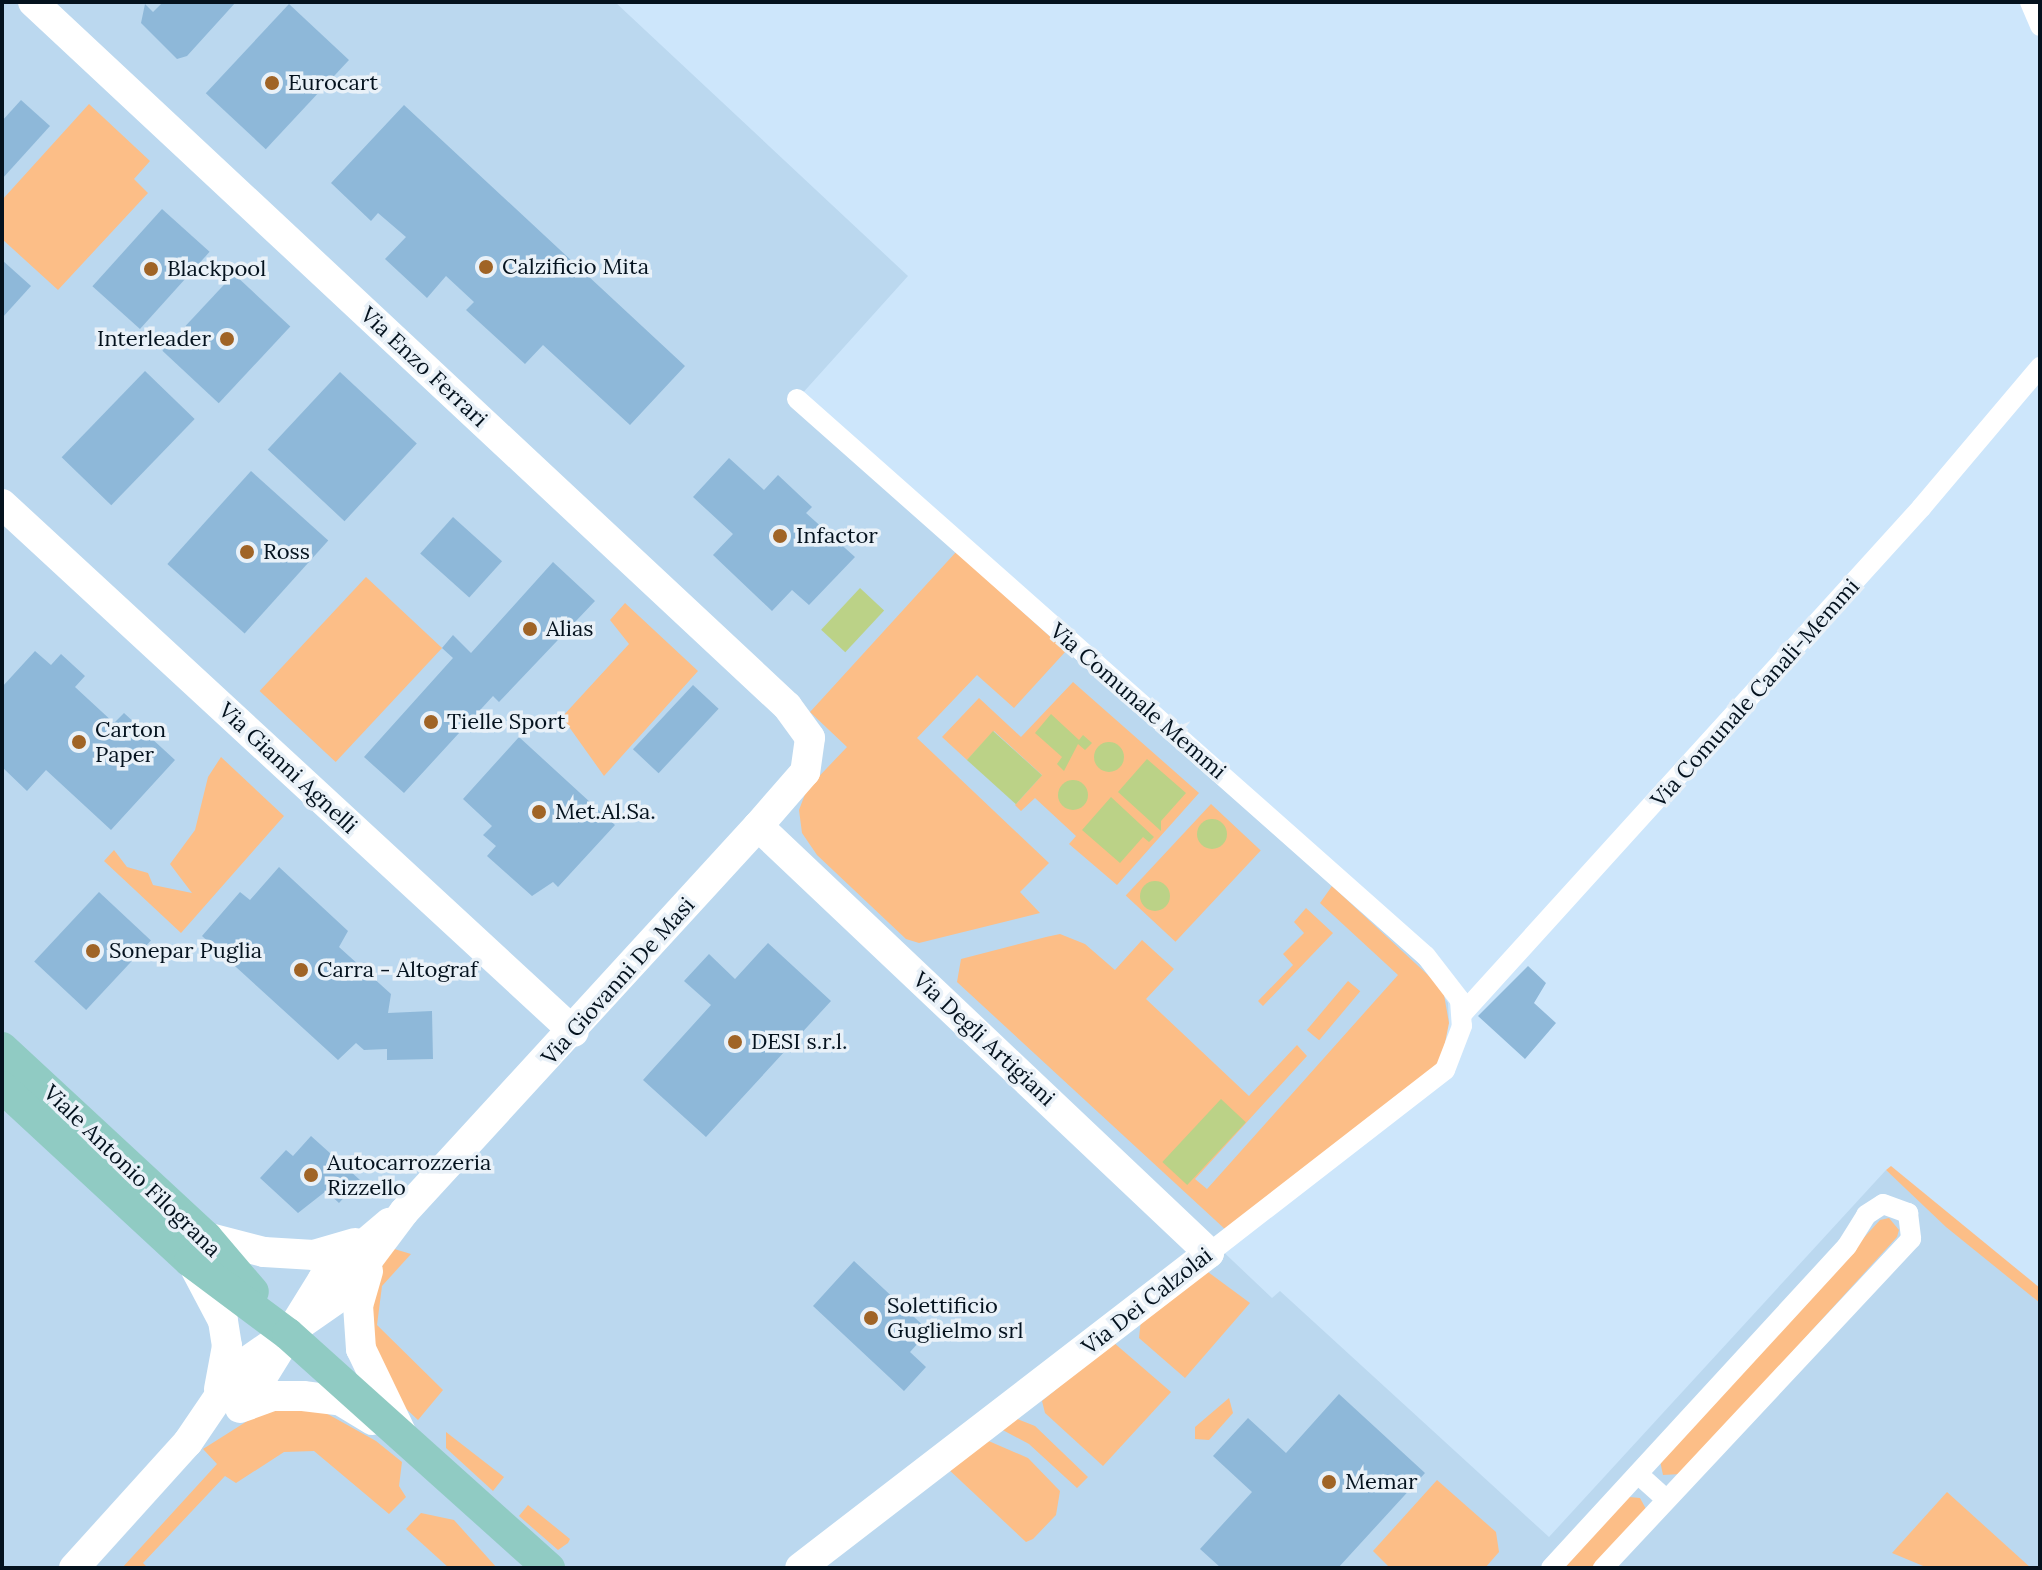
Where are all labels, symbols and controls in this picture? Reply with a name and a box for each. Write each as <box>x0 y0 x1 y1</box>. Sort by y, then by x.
place label: Eurocart <box>288 70 378 96</box>
marker: Eurocart <box>263 74 281 92</box>
place label: Calzificio Mita <box>502 254 649 280</box>
place label: Blackpool <box>167 256 266 282</box>
marker: Calzificio Mita <box>477 258 495 276</box>
marker: Blackpool <box>142 260 160 278</box>
street label: Via Enzo Ferrari <box>355 302 493 432</box>
place label: Interleader <box>97 326 211 352</box>
marker: Interleader <box>218 330 236 348</box>
place label: Infactor <box>796 523 878 549</box>
marker: Infactor <box>771 527 789 545</box>
place label: Ross <box>263 539 310 565</box>
marker: Ross <box>238 543 256 561</box>
street label: Via Comunale Canali-Memmi <box>1645 573 1865 813</box>
place label: Alias <box>546 616 593 642</box>
street label: Via Comunale Memmi <box>1045 617 1231 785</box>
marker: Alias <box>521 620 539 638</box>
street label: Via Gianni Agnelli <box>213 697 363 839</box>
place label: Tielle Sport <box>447 709 565 735</box>
marker: Tielle Sport <box>422 713 440 731</box>
place label: Carton Paper <box>95 716 166 768</box>
marker: Carton Paper <box>70 733 88 751</box>
place label: Met.Al.Sa. <box>555 799 656 825</box>
marker: Met.Al.Sa. <box>530 803 548 821</box>
street label: Via Giovanni De Masi <box>536 892 700 1070</box>
place label: Sonepar Puglia <box>109 938 262 964</box>
marker: Sonepar Puglia <box>84 942 102 960</box>
place label: Carra - Altograf <box>317 957 478 983</box>
marker: Carra - Altograf <box>292 961 310 979</box>
street label: Via Degli Artigiani <box>908 967 1060 1111</box>
place label: DESI s.r.l. <box>751 1029 847 1055</box>
marker: DESI s.r.l. <box>726 1033 744 1051</box>
street label: Viale Antonio Filograna <box>38 1079 226 1263</box>
place label: Autocarrozzeria Rizzello <box>327 1149 491 1200</box>
marker: Autocarrozzeria Rizzello <box>302 1166 320 1184</box>
street label: Via Dei Calzolai <box>1077 1242 1217 1360</box>
place label: Solettificio Guglielmo srl <box>887 1292 1024 1344</box>
marker: Solettificio Guglielmo srl <box>862 1309 880 1327</box>
place label: Memar <box>1345 1469 1418 1495</box>
marker: Memar <box>1320 1473 1338 1491</box>

